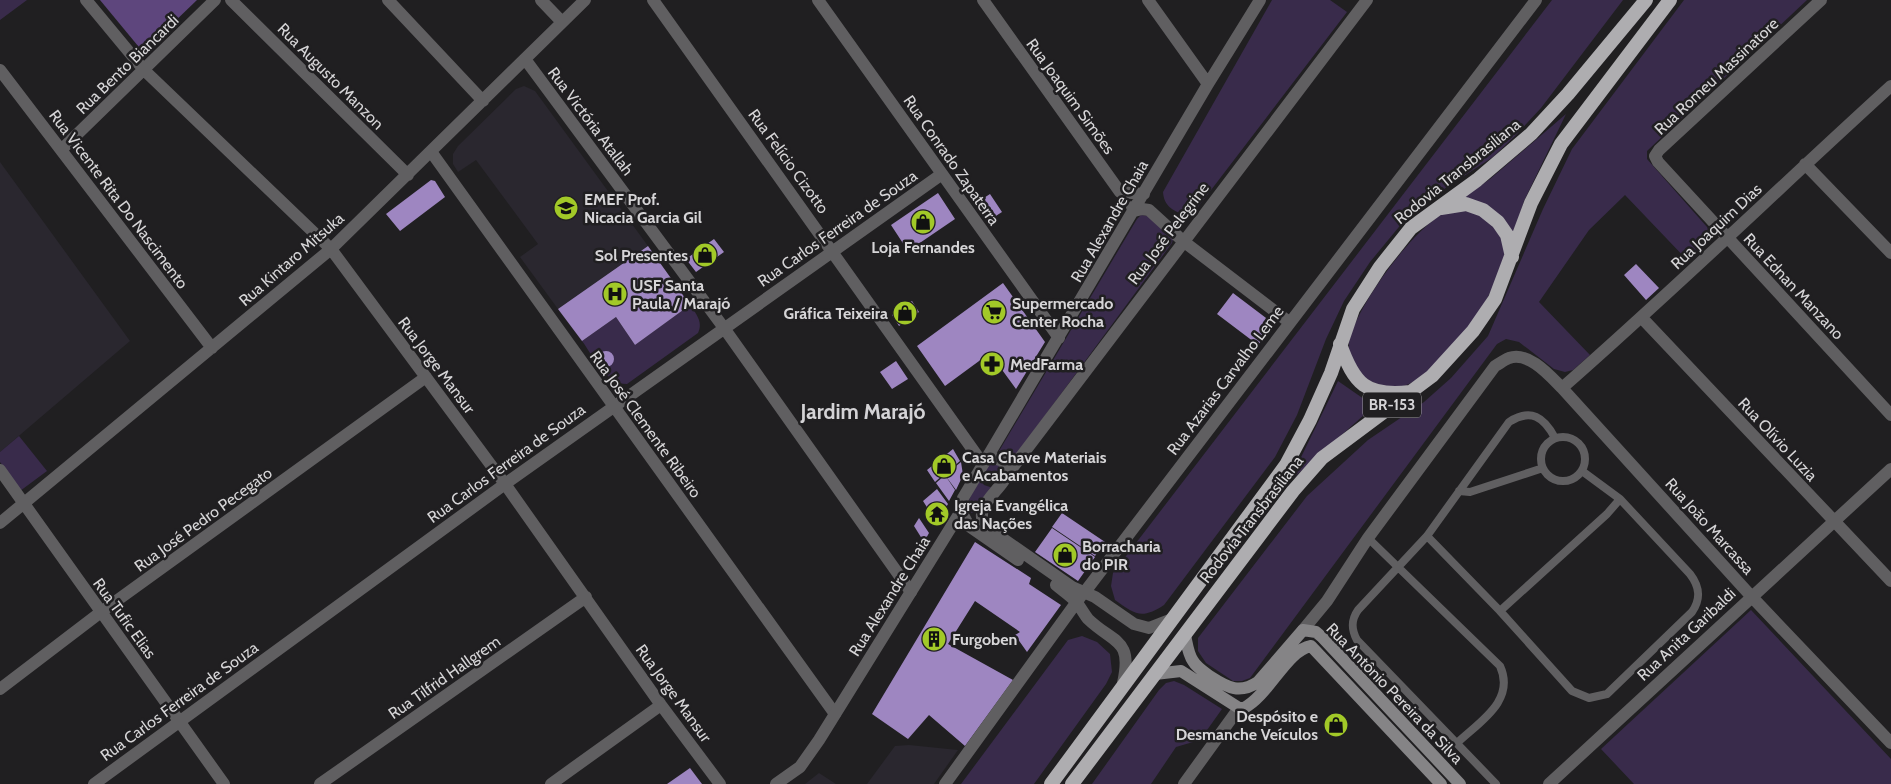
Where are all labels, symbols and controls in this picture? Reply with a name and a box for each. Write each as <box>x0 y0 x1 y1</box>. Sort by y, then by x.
street label: Rua Bento Biancardi <box>72 11 182 118</box>
street label: Rua Romeu Massinatore <box>1651 14 1782 139</box>
street label: Rua Augusto Manzon <box>274 19 388 133</box>
street label: Rua Joaquim Simões <box>1022 35 1119 158</box>
street label: Rua Victória Atallah <box>544 63 637 179</box>
street label: Rua Conrado Zapaterra <box>900 92 1004 229</box>
street label: Rua Felício Cizotto <box>744 105 833 217</box>
street label: Rua Vicente Rita Do Nascimento <box>45 106 192 293</box>
street label: Rodovia Transbrasiliana <box>1391 115 1524 228</box>
street label: Rua Alexandre Chaia <box>1067 157 1152 286</box>
street label: Rua Carlos Ferreira de Souza <box>754 166 921 291</box>
street label: Rua José Pelegrine <box>1124 179 1213 288</box>
street label: Rua Joaquim Dias <box>1667 179 1766 273</box>
place label: EMEF Prof. Nicacia Garcia Gil <box>584 190 702 227</box>
school or university icon: EMEF Prof. Nicacia Garcia Gil <box>553 195 579 221</box>
street label: Rua Kintaro Mitsuka <box>235 209 348 310</box>
shop icon: Loja Fernandes <box>910 209 936 235</box>
street label: Rua Ednan Manzano <box>1740 229 1848 344</box>
place label: Loja Fernandes <box>871 238 975 257</box>
shop icon: Sol Presentes <box>692 242 718 268</box>
place label: Sol Presentes <box>595 246 688 265</box>
place label: USF Santa Paula / Marajó <box>632 276 731 313</box>
hospital icon: USF Santa Paula / Marajó <box>602 281 628 307</box>
place label: Supermercado Center Rocha <box>1012 294 1113 331</box>
supermarket icon: Supermercado Center Rocha <box>981 299 1007 325</box>
shop icon: Gráfica Teixeira <box>892 300 918 326</box>
street label: Rua Azarias Carvalho Leme <box>1163 302 1288 459</box>
place label: Gráfica Teixeira <box>784 304 888 323</box>
street label: Rua Jorge Mansur <box>394 313 480 418</box>
street label: Rua José Clemente Ribeiro <box>586 347 705 502</box>
pharmacy icon: MedFarma <box>979 351 1005 377</box>
place label: MedFarma <box>1010 355 1083 374</box>
road number: BR-153 <box>1363 392 1421 418</box>
street label: Rua Olívio Luzia <box>1734 394 1821 485</box>
district label: Jardim Marajó <box>799 399 926 424</box>
street label: Rua Carlos Ferreira de Souza <box>424 400 589 527</box>
place label: Casa Chave Materiais e Acabamentos <box>962 448 1107 485</box>
street label: Rodovia Transbrasiliana <box>1196 452 1307 587</box>
shop icon: Casa Chave Materiais e Acabamentos <box>931 453 957 479</box>
street label: Rua José Pedro Pecegato <box>131 463 276 576</box>
street label: Rua João Marcassa <box>1661 474 1758 579</box>
place label: Igreja Evangélica das Nações <box>954 496 1068 533</box>
temple icon: Igreja Evangélica das Nações <box>924 501 950 527</box>
street label: Rua Alexandre Chaia <box>845 533 934 660</box>
place label: Borracharia do PIR <box>1082 537 1161 574</box>
shop icon: Borracharia do PIR <box>1052 542 1078 568</box>
street label: Rua Tufic Elias <box>89 574 160 662</box>
street label: Rua Anita Garibaldi <box>1633 584 1739 685</box>
street label: Rua Antônio Pereira da Silva <box>1322 619 1467 768</box>
building icon: Furgoben <box>921 626 947 652</box>
place label: Furgoben <box>952 630 1017 649</box>
street label: Rua Tilfrid Hallgrem <box>385 632 504 723</box>
street label: Rua Carlos Ferreira de Souza <box>97 638 262 765</box>
street label: Rua Jorge Mansur <box>632 641 716 747</box>
place label: Despósito e Desmanche Veículos <box>1176 707 1318 744</box>
shop icon: Despósito e Desmanche Veículos <box>1323 712 1349 738</box>

